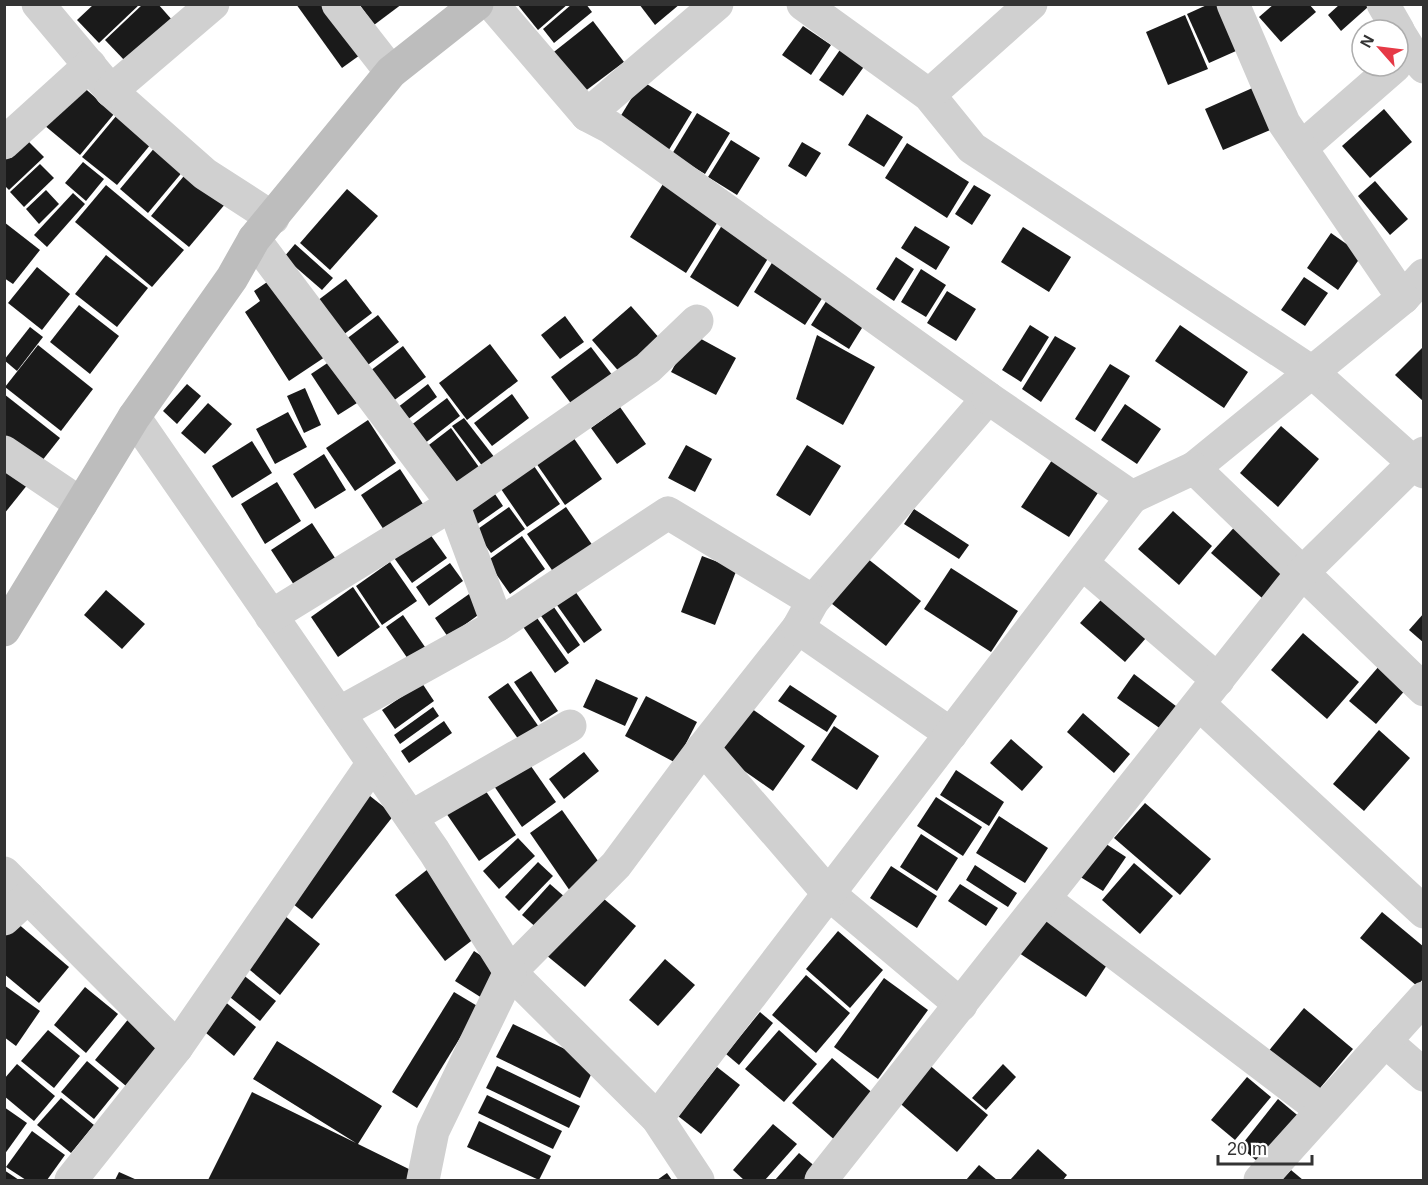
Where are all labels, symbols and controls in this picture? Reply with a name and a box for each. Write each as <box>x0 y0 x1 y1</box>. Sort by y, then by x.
north arrow <box>1350 18 1410 78</box>
text: N <box>1357 32 1377 50</box>
scale bar <box>1218 1128 1312 1166</box>
text: 20 m <box>1227 1139 1267 1159</box>

